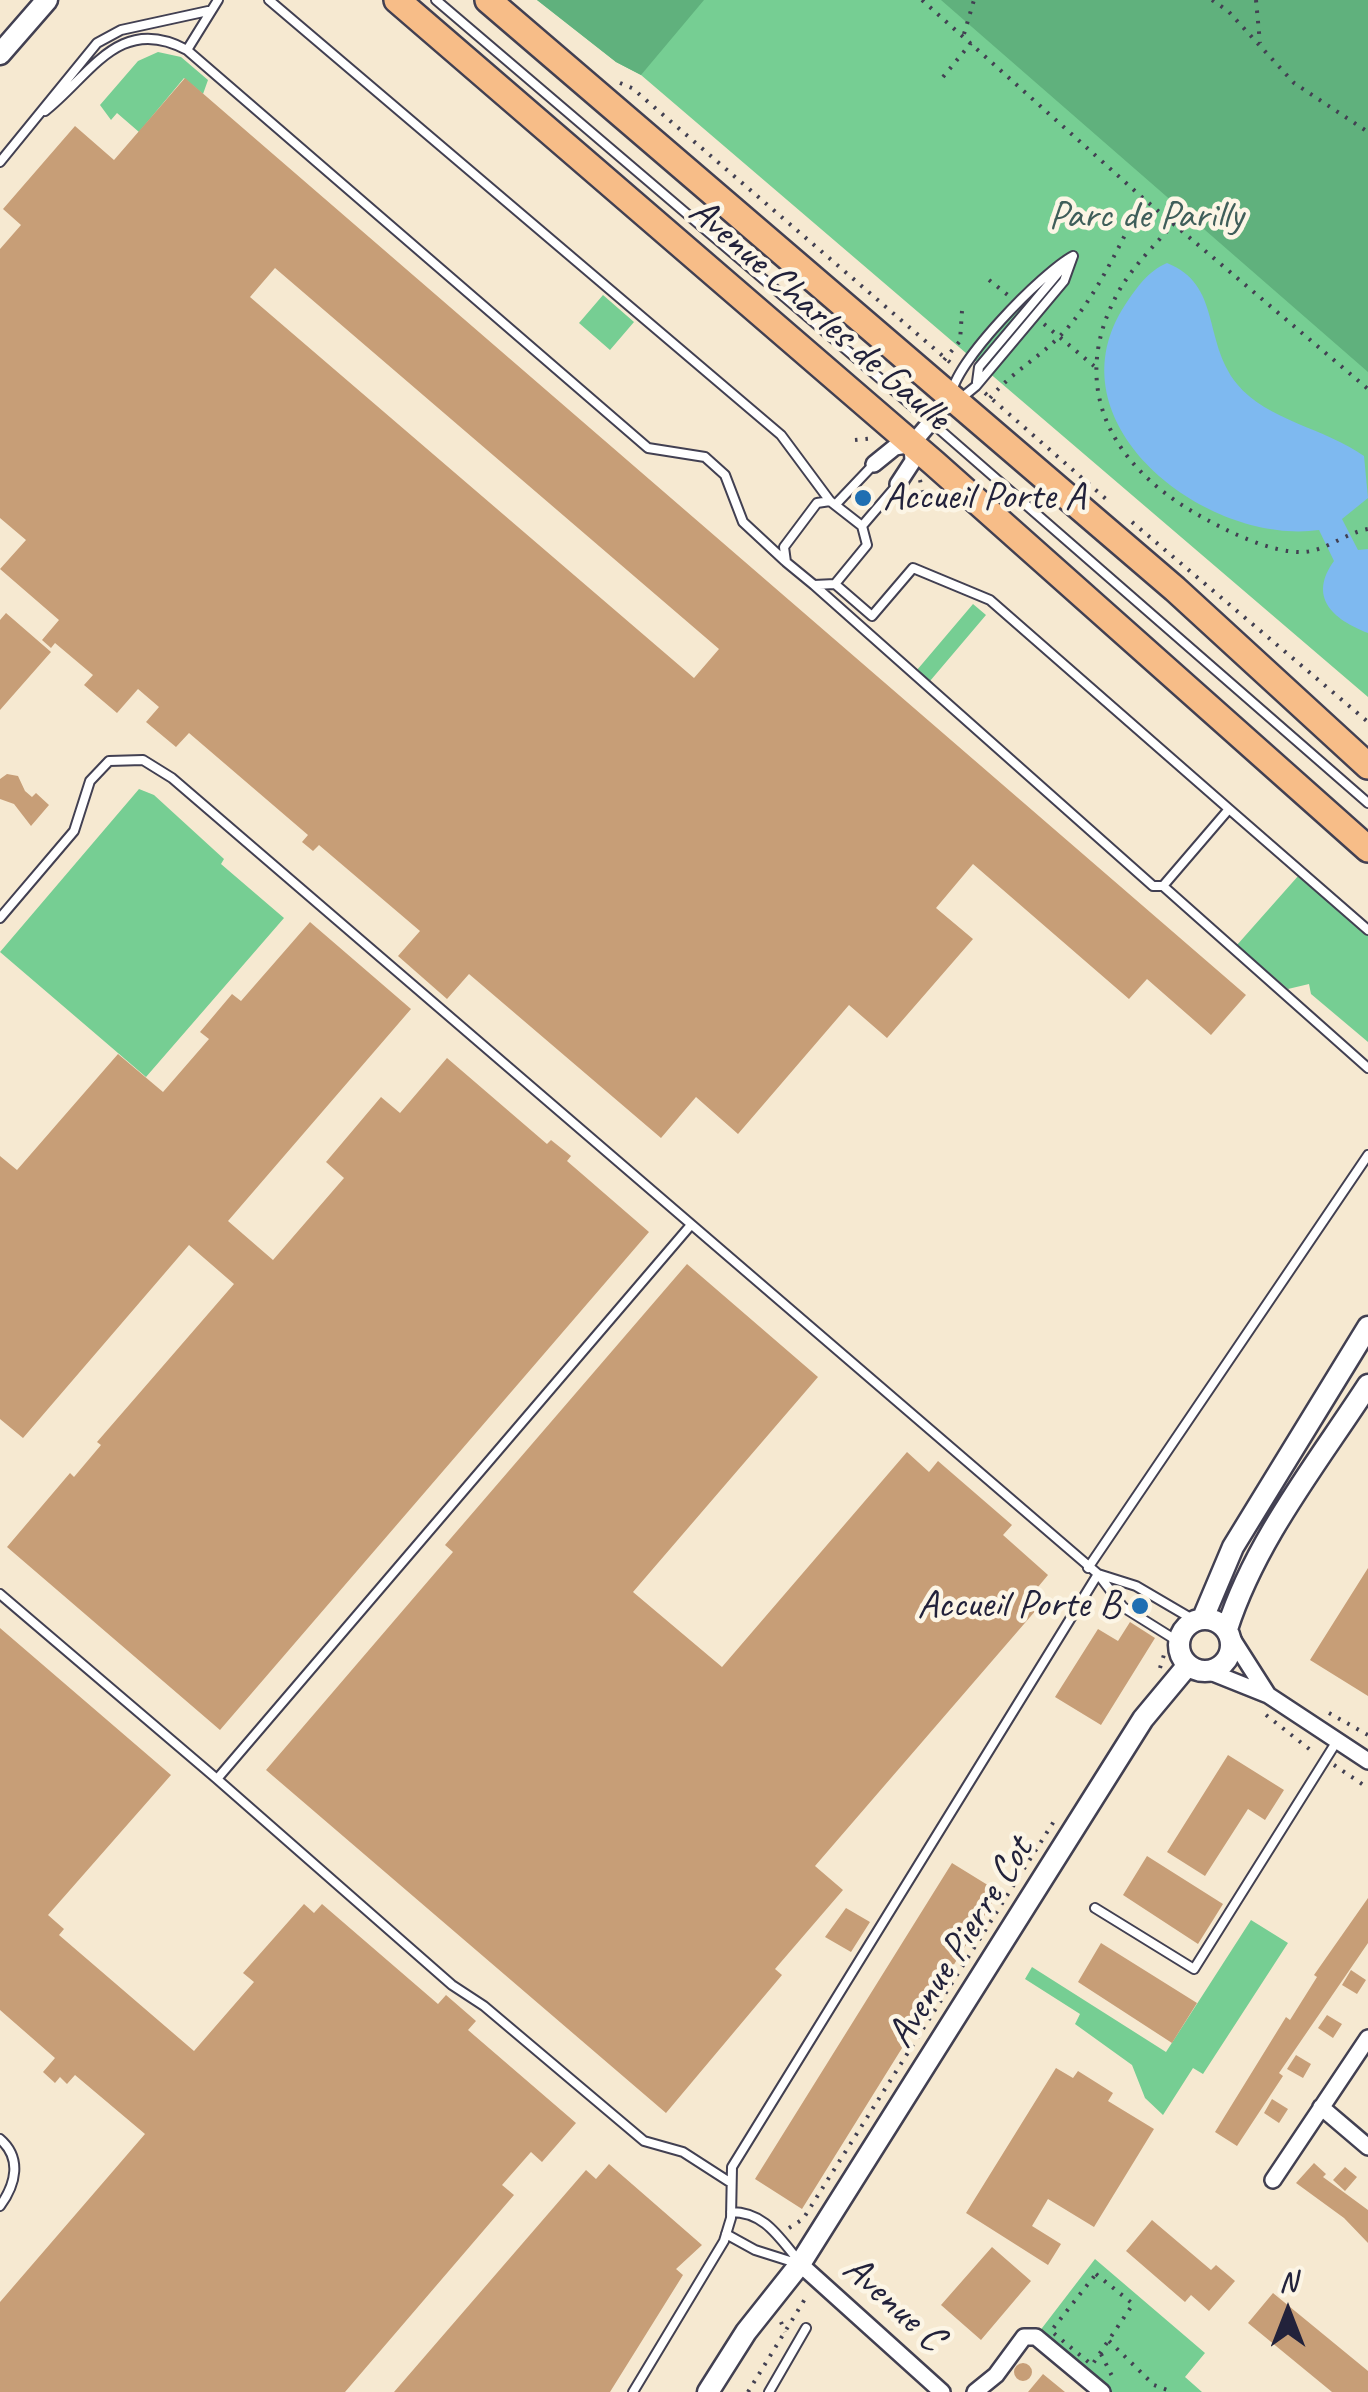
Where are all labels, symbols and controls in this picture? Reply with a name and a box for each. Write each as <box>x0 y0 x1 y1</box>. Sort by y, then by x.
street label: Avenue Charles de Gaulle <box>678 188 960 442</box>
park label: Parc de Parilly <box>1049 193 1243 241</box>
place label: Accueil Porte A <box>883 474 1085 522</box>
marker: Accueil Porte A <box>852 487 874 509</box>
place label: Accueil Porte B <box>917 1582 1120 1630</box>
marker: Accueil Porte B <box>1129 1595 1151 1617</box>
street label: Avenue Pierre Cot <box>877 1829 1045 2057</box>
street label: Avenue C <box>832 2246 954 2362</box>
north arrow <box>1238 2262 1338 2362</box>
text: N <box>1279 2264 1297 2299</box>

